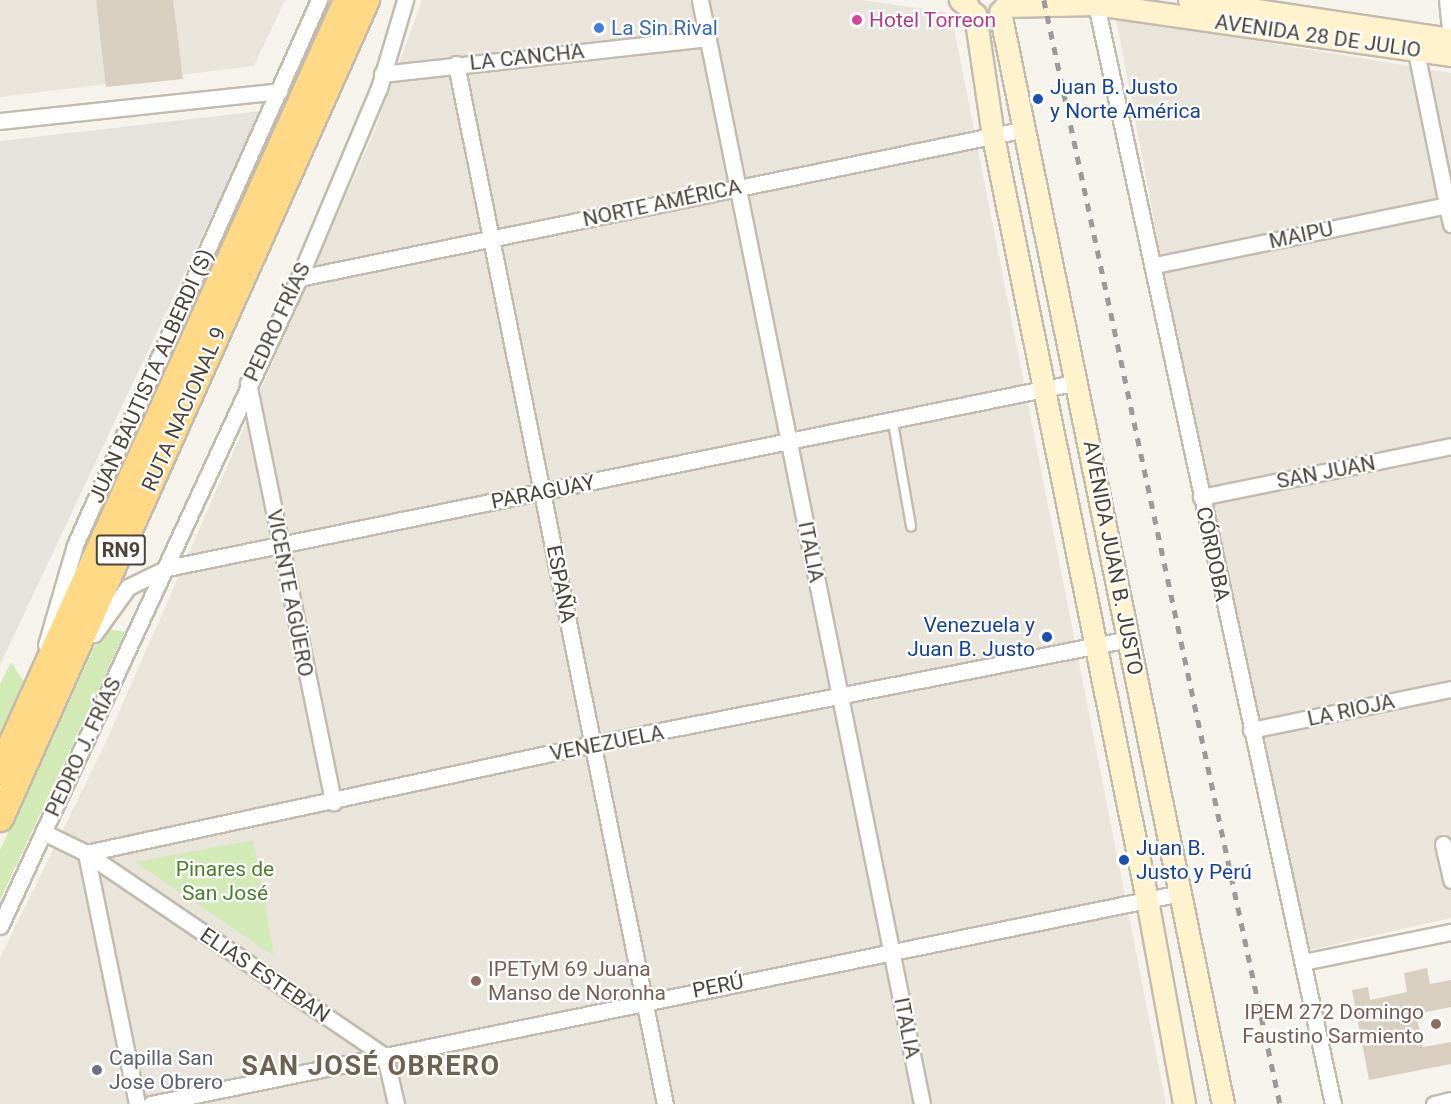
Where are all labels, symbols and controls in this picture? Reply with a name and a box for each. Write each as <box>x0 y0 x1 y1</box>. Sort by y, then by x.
place label: Hotel Torreon <box>869 7 997 33</box>
street label: AVENIDA 28 DE JULIO <box>1213 9 1423 63</box>
marker: Hotel Torreon <box>850 13 864 27</box>
place label: La Sin Rival <box>611 15 718 41</box>
marker: La Sin Rival <box>592 21 606 35</box>
street label: LA CANCHA <box>468 38 586 76</box>
place label: Juan B. Justo y Norte América <box>1050 74 1201 124</box>
marker: Juan B. Justo y Norte América <box>1031 92 1045 106</box>
street label: NORTE AMÉRICA <box>581 174 743 232</box>
street label: MAIPU <box>1267 216 1335 254</box>
street label: JUAN BAUTISTA ALBERDI (S) <box>84 245 218 507</box>
street label: PEDRO FRÍAS <box>238 259 316 385</box>
street label: RUTA NACIONAL 9 <box>137 323 231 495</box>
street label: AVENIDA JUAN B. JUSTO <box>1078 439 1148 677</box>
street label: SAN JUAN <box>1275 450 1377 494</box>
street label: PARAGUAY <box>489 470 597 514</box>
street label: CÓRDOBA <box>1191 504 1235 604</box>
street label: VICENTE AGÜERO <box>261 507 319 679</box>
street label: ITALIA <box>793 519 829 585</box>
road number: RN9 <box>96 533 146 567</box>
street label: ESPAÑA <box>541 543 581 625</box>
place label: Venezuela y Juan B. Justo <box>907 612 1035 662</box>
marker: Venezuela y Juan B. Justo <box>1040 630 1054 644</box>
street label: PEDRO J. FRÍAS <box>40 673 126 821</box>
street label: LA RIOJA <box>1305 688 1397 732</box>
street label: VENEZUELA <box>548 720 666 766</box>
place label: Juan B. Justo y Perú <box>1136 835 1252 885</box>
marker: Juan B. Justo y Perú <box>1117 853 1131 867</box>
park label: Pinares de San José <box>176 856 274 906</box>
street label: ELIAS ESTEBAN <box>195 922 335 1028</box>
place label: IPETyM 69 Juana Manso de Noronha <box>488 956 666 1006</box>
street label: PERÚ <box>690 969 746 1003</box>
marker: IPETyM 69 Juana Manso de Noronha <box>469 974 483 988</box>
street label: ITALIA <box>889 995 925 1061</box>
place label: IPEM 272 Domingo Faustino Sarmiento <box>1242 999 1424 1049</box>
marker: IPEM 272 Domingo Faustino Sarmiento <box>1429 1017 1443 1031</box>
place label: Capilla San Jose Obrero <box>109 1045 223 1095</box>
district label: SAN JOSÉ OBRERO <box>241 1051 501 1083</box>
marker: Capilla San Jose Obrero <box>90 1063 104 1077</box>

